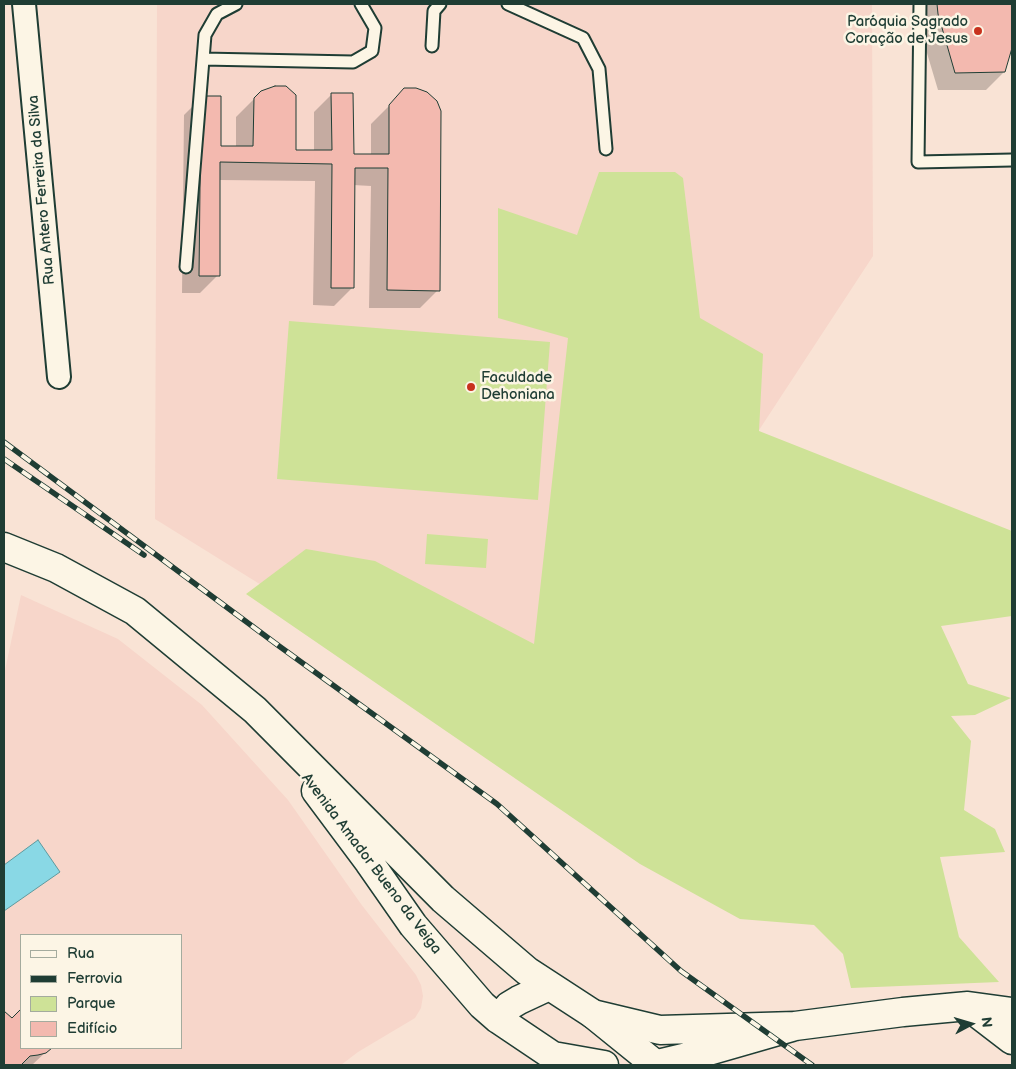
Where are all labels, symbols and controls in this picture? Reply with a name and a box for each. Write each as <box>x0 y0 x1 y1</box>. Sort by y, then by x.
place label: Paróquia Sagrado Coração de Jesus <box>845 13 968 48</box>
marker: Paróquia Sagrado Coração de Jesus <box>972 25 984 37</box>
street label: Rua Antero Ferreira da Silva <box>25 94 59 286</box>
place label: Faculdade Dehoniana <box>481 369 555 404</box>
marker: Faculdade Dehoniana <box>465 381 477 393</box>
street label: Avenida Amador Bueno da Veiga <box>297 770 445 958</box>
legend <box>20 934 182 1049</box>
text: Rua <box>67 944 95 963</box>
text: Ferrovia <box>67 969 123 988</box>
text: Parque <box>67 994 115 1013</box>
north arrow <box>946 999 996 1049</box>
text: N <box>977 1016 995 1028</box>
text: Edifício <box>67 1019 117 1038</box>

